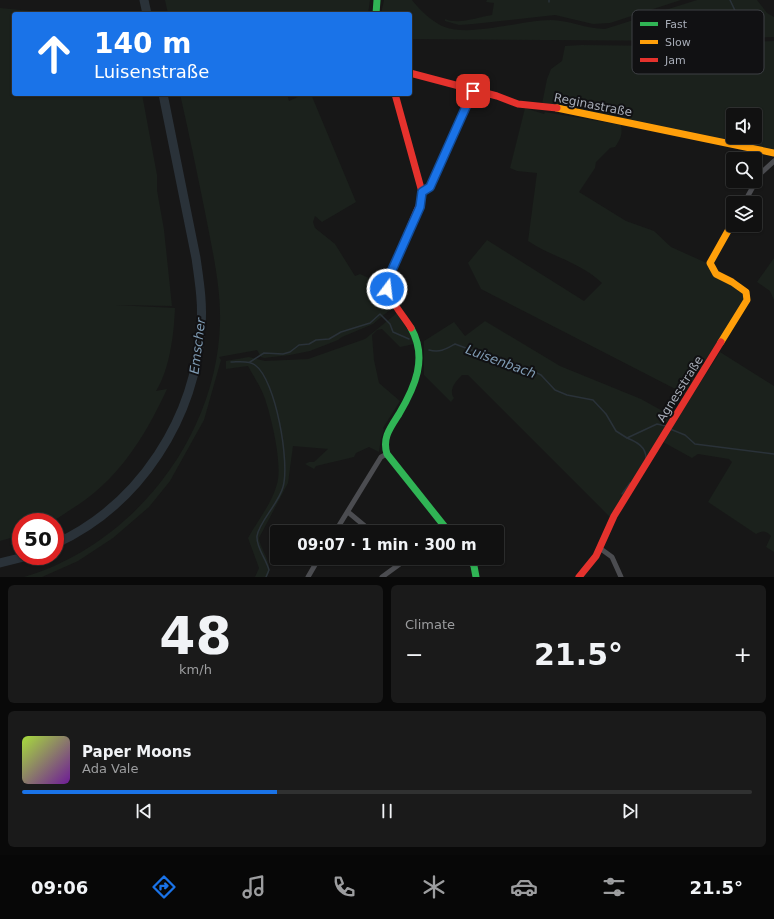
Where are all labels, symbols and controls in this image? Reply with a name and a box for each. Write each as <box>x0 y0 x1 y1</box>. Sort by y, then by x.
legend <box>632 10 764 74</box>
text: Fast <box>665 18 688 31</box>
text: 140 m <box>94 27 191 60</box>
icon: ahead <box>28 28 80 80</box>
text: Slow <box>665 36 691 49</box>
text: Jam <box>664 54 686 67</box>
text: Luisenstraße <box>94 61 209 82</box>
pin <box>456 74 490 108</box>
icon: arrive <box>462 80 484 102</box>
street label: Reginastraße <box>553 91 633 119</box>
map controls <box>726 108 762 232</box>
button: sound <box>726 108 762 144</box>
button: search <box>726 152 762 188</box>
button: layers <box>726 196 762 232</box>
position arrow <box>366 268 408 310</box>
water label: Emscher <box>187 316 209 375</box>
water label: Luisenbach <box>464 342 538 381</box>
street label: Agnesstraße <box>654 353 706 425</box>
speed limit sign: 50 <box>12 513 64 565</box>
text: 09:07 · 1 min · 300 m <box>297 536 477 554</box>
text: 48 <box>159 606 232 666</box>
text: Climate <box>405 617 455 632</box>
text: 21.5° <box>534 637 623 672</box>
text: − <box>405 642 423 667</box>
text: + <box>734 642 752 667</box>
text: km/h <box>179 662 212 677</box>
text: Paper Moons <box>82 743 191 761</box>
text: Ada Vale <box>82 761 138 776</box>
icon: previous <box>133 800 155 822</box>
icon: pause <box>376 800 398 822</box>
icon: next <box>619 800 641 822</box>
icon: directions <box>150 873 178 901</box>
icon: music <box>240 873 268 901</box>
icon: phone <box>330 873 358 901</box>
icon: climate <box>420 873 448 901</box>
icon: car <box>510 873 538 901</box>
icon: filters <box>600 873 628 901</box>
text: 09:06 <box>31 877 88 898</box>
text: 21.5° <box>690 877 743 898</box>

